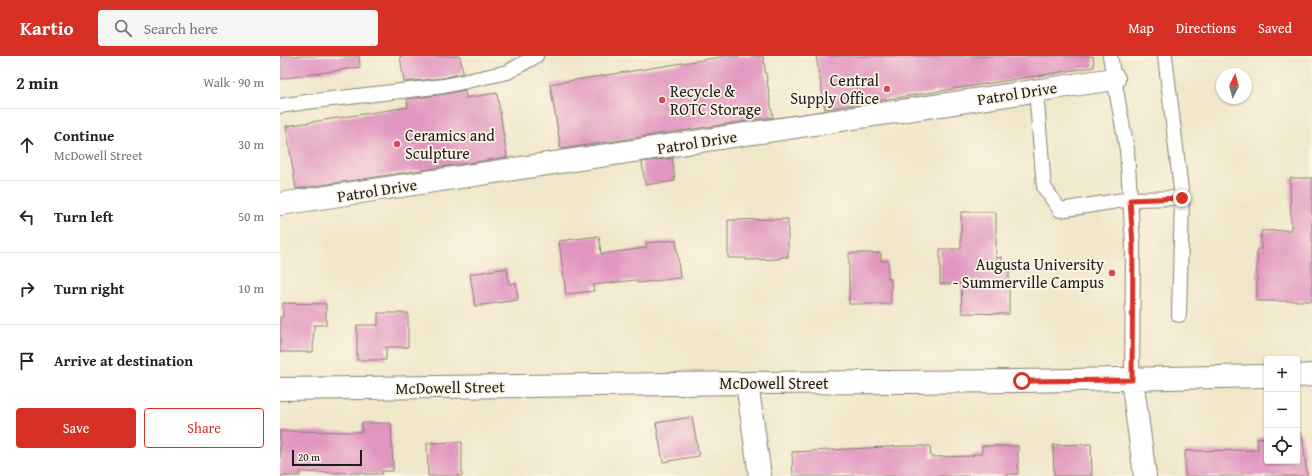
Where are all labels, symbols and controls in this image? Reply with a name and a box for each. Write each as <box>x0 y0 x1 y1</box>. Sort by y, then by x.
search box <box>98 10 378 46</box>
text: Kartio <box>20 14 74 42</box>
icon: search <box>112 17 134 39</box>
text: Search here <box>144 18 218 39</box>
text: Map <box>1128 18 1154 38</box>
text: Directions <box>1176 18 1236 38</box>
text: Saved <box>1258 18 1292 38</box>
place label: Central Supply Office <box>790 68 880 110</box>
north arrow <box>1216 68 1252 104</box>
text: 2 min <box>16 70 58 95</box>
text: Walk · 90 m <box>203 73 264 92</box>
street label: Patrol Drive <box>975 75 1059 111</box>
place label: Recycle & ROTC Storage <box>670 79 761 121</box>
marker: Central Supply Office <box>882 84 892 94</box>
marker: Recycle & ROTC Storage <box>657 95 667 105</box>
place label: Ceramics and Sculpture <box>405 123 495 165</box>
street label: Patrol Drive <box>655 124 739 160</box>
text: Continue <box>54 125 115 146</box>
icon: ahead <box>16 134 38 156</box>
text: 30 m <box>238 135 264 154</box>
marker: Ceramics and Sculpture <box>392 139 402 149</box>
text: McDowell Street <box>54 146 143 165</box>
street label: Patrol Drive <box>335 172 419 208</box>
route end <box>1173 189 1191 207</box>
icon: left <box>16 206 38 228</box>
text: Turn left <box>54 206 113 227</box>
text: 50 m <box>238 207 264 226</box>
place label: Augusta University - Summerville Campus <box>953 252 1104 294</box>
marker: Augusta University - Summerville Campus <box>1107 268 1117 278</box>
icon: right <box>16 278 38 300</box>
text: Turn right <box>54 278 125 299</box>
text: 10 m <box>238 279 264 298</box>
icon: arrive <box>16 350 38 372</box>
text: Arrive at destination <box>54 350 193 371</box>
map controls <box>1264 356 1300 464</box>
button: + <box>1264 356 1300 392</box>
street label: McDowell Street <box>719 371 829 395</box>
route start <box>1013 372 1031 390</box>
street label: McDowell Street <box>395 374 505 400</box>
button: − <box>1264 392 1300 428</box>
button: Save <box>16 408 136 448</box>
button: Share <box>144 408 264 448</box>
button: locate <box>1264 428 1300 464</box>
scale bar <box>292 448 362 467</box>
text: 20 m <box>298 449 320 465</box>

